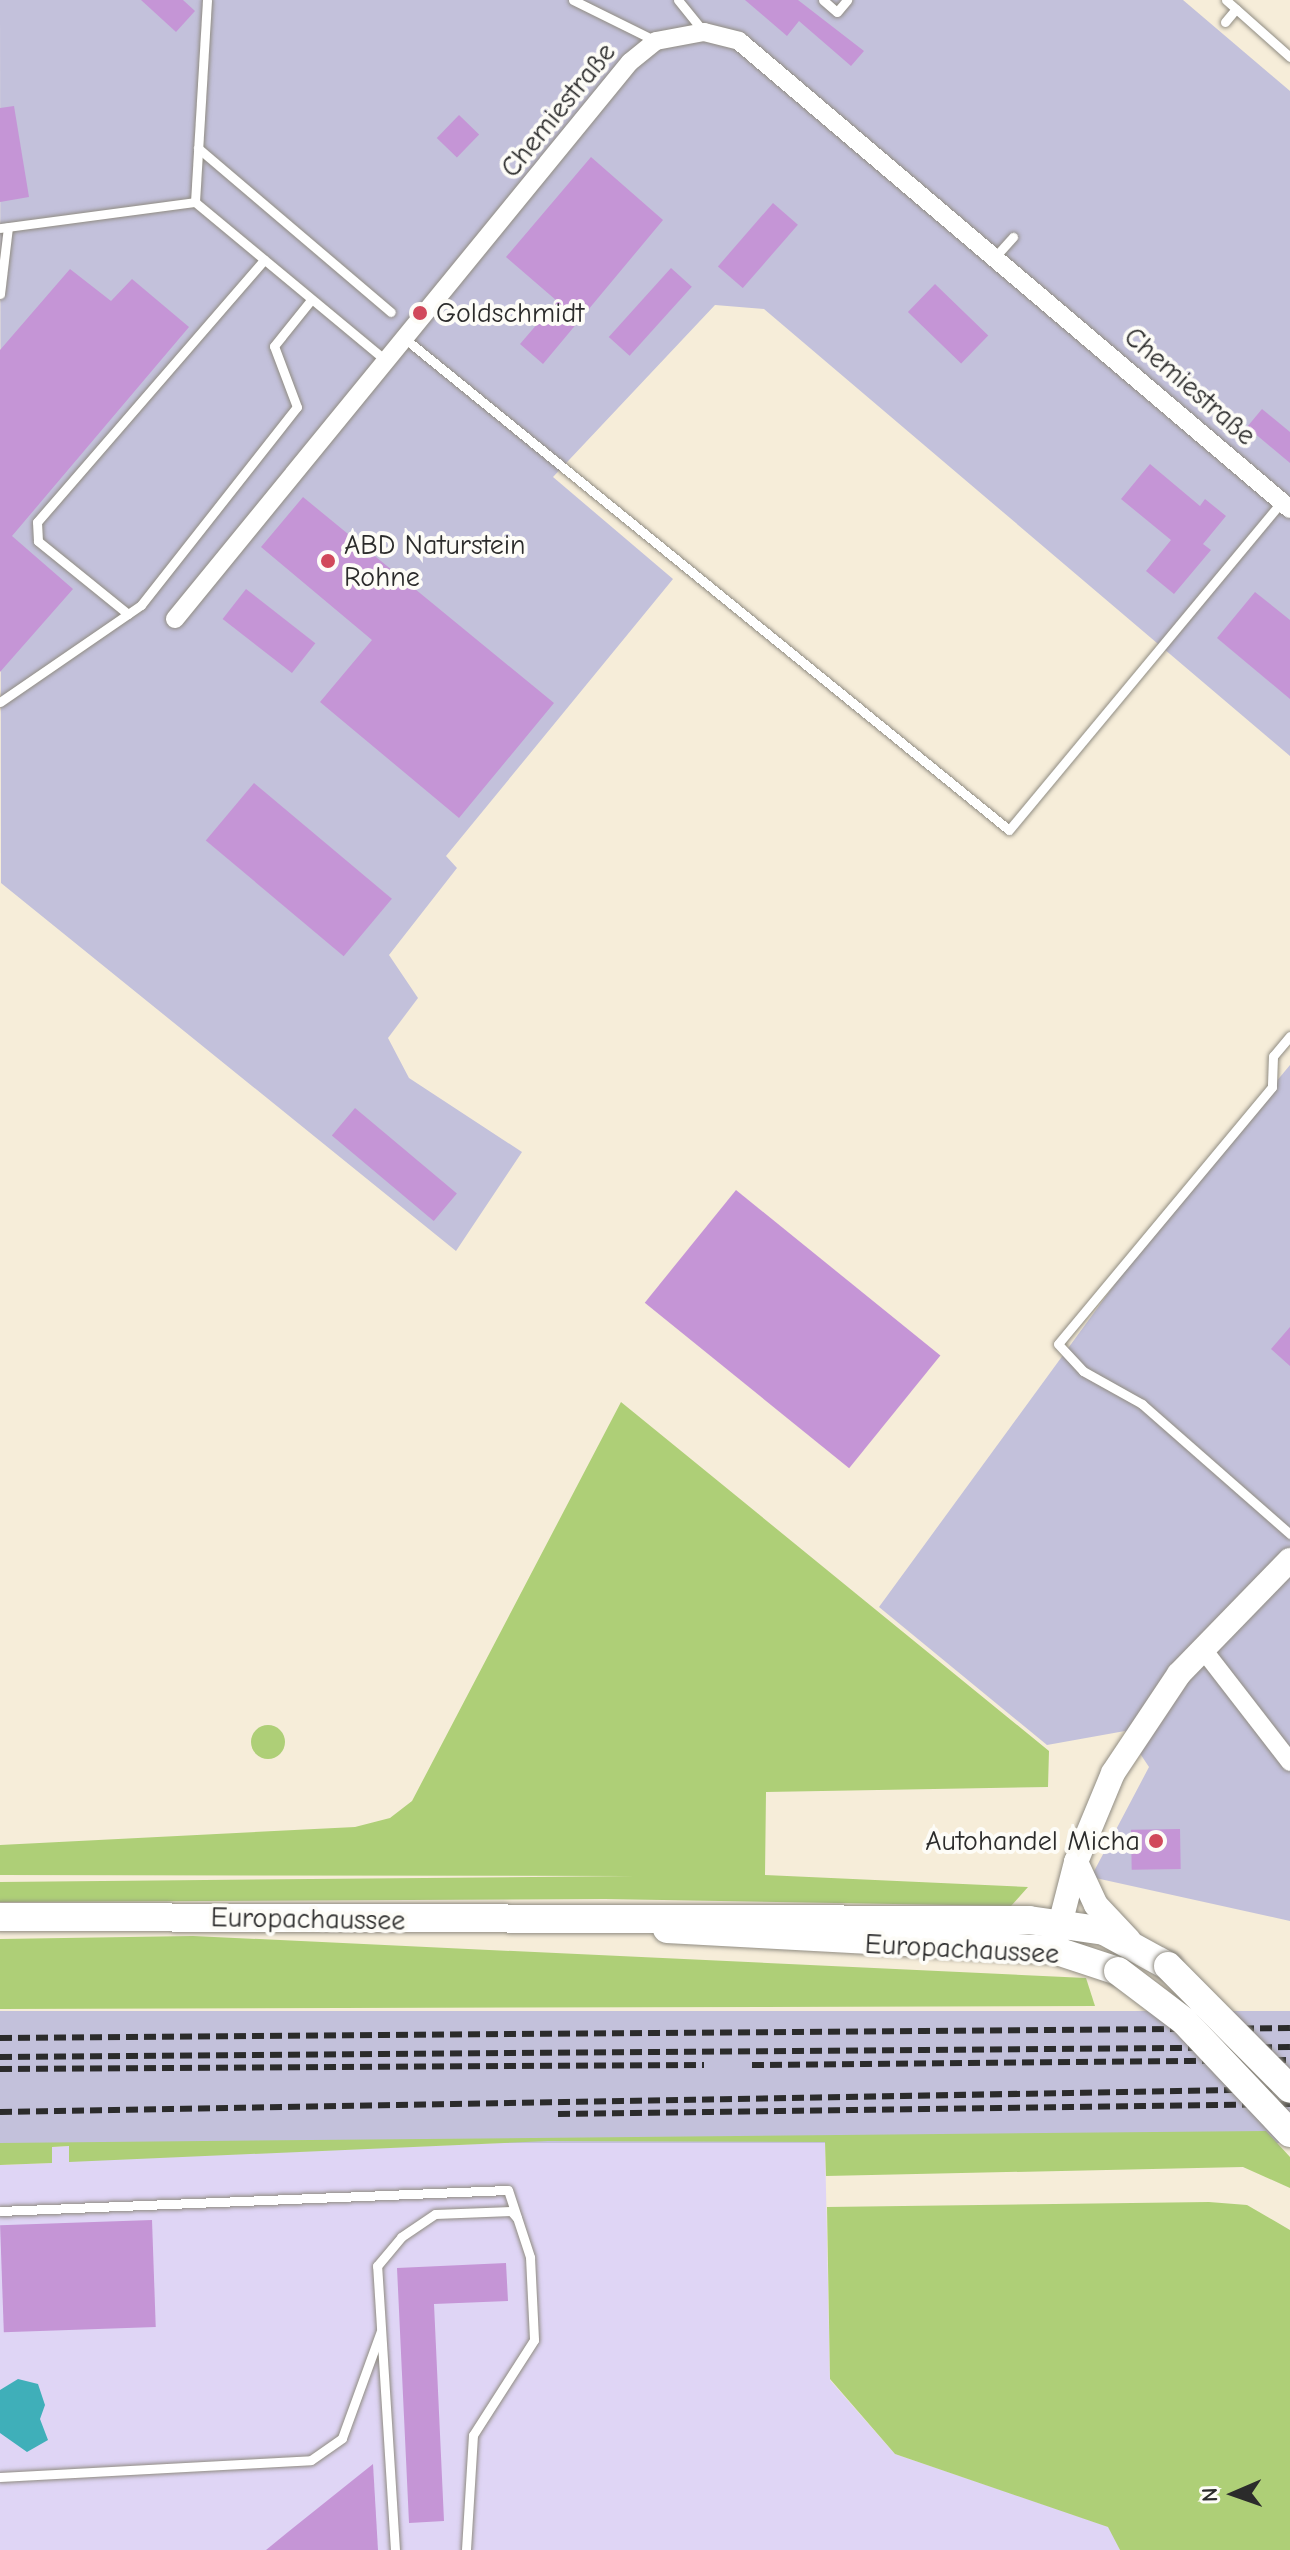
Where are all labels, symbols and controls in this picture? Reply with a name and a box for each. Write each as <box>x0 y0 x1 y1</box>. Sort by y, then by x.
street label: Chemiestraße <box>494 36 622 184</box>
place label: Goldschmidt <box>436 296 584 330</box>
marker: Goldschmidt <box>411 304 429 322</box>
street label: Chemiestraße <box>1117 320 1263 452</box>
place label: ABD Naturstein Rohne <box>344 528 526 594</box>
marker: ABD Naturstein Rohne <box>319 552 337 570</box>
place label: Autohandel Micha <box>925 1824 1140 1858</box>
marker: Autohandel Micha <box>1147 1832 1165 1850</box>
street label: Europachaussee <box>210 1901 406 1937</box>
street label: Europachaussee <box>864 1927 1060 1971</box>
north arrow <box>1194 2454 1274 2534</box>
text: N <box>1197 2487 1223 2502</box>

